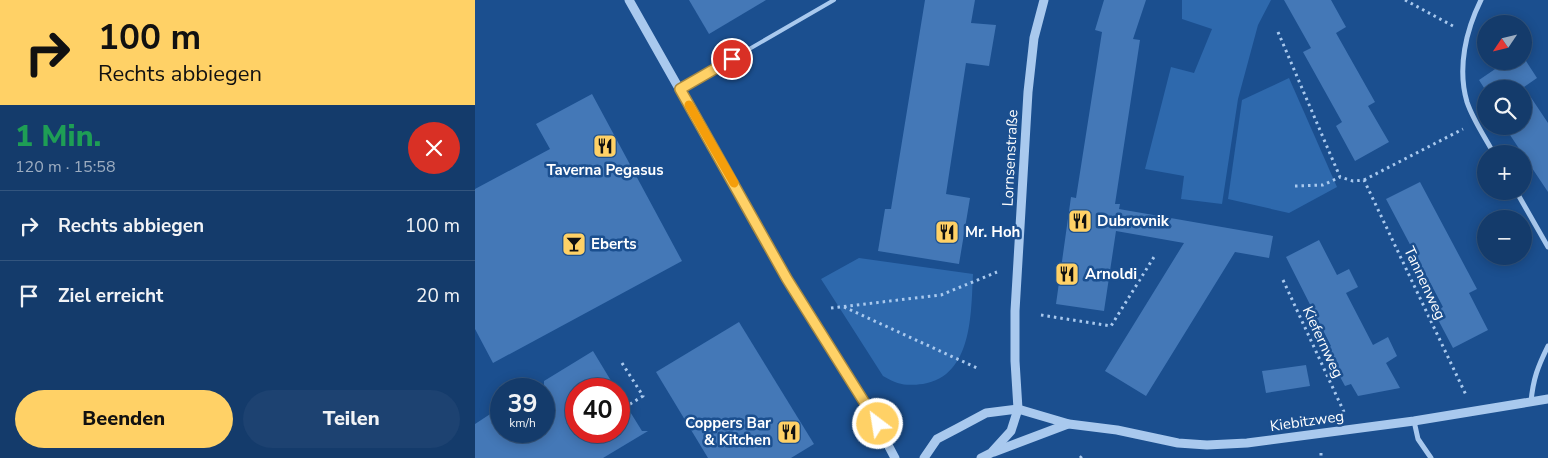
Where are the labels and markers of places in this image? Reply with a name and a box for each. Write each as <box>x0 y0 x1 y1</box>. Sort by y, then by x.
pin <box>711 38 753 80</box>
restaurant icon: Taverna Pegasus <box>592 133 618 159</box>
place label: Taverna Pegasus <box>546 160 664 180</box>
restaurant icon: Dubrovnik <box>1067 208 1093 234</box>
place label: Dubrovnik <box>1097 211 1170 231</box>
restaurant icon: Mr. Hoh <box>934 219 960 245</box>
place label: Mr. Hoh <box>965 222 1020 242</box>
bar icon: Eberts <box>561 231 587 257</box>
place label: Eberts <box>591 234 636 254</box>
restaurant icon: Arnoldi <box>1054 261 1080 287</box>
place label: Arnoldi <box>1085 264 1137 284</box>
place label: Coppers Bar & Kitchen <box>685 413 771 450</box>
restaurant icon: Coppers Bar & Kitchen <box>776 419 802 445</box>

